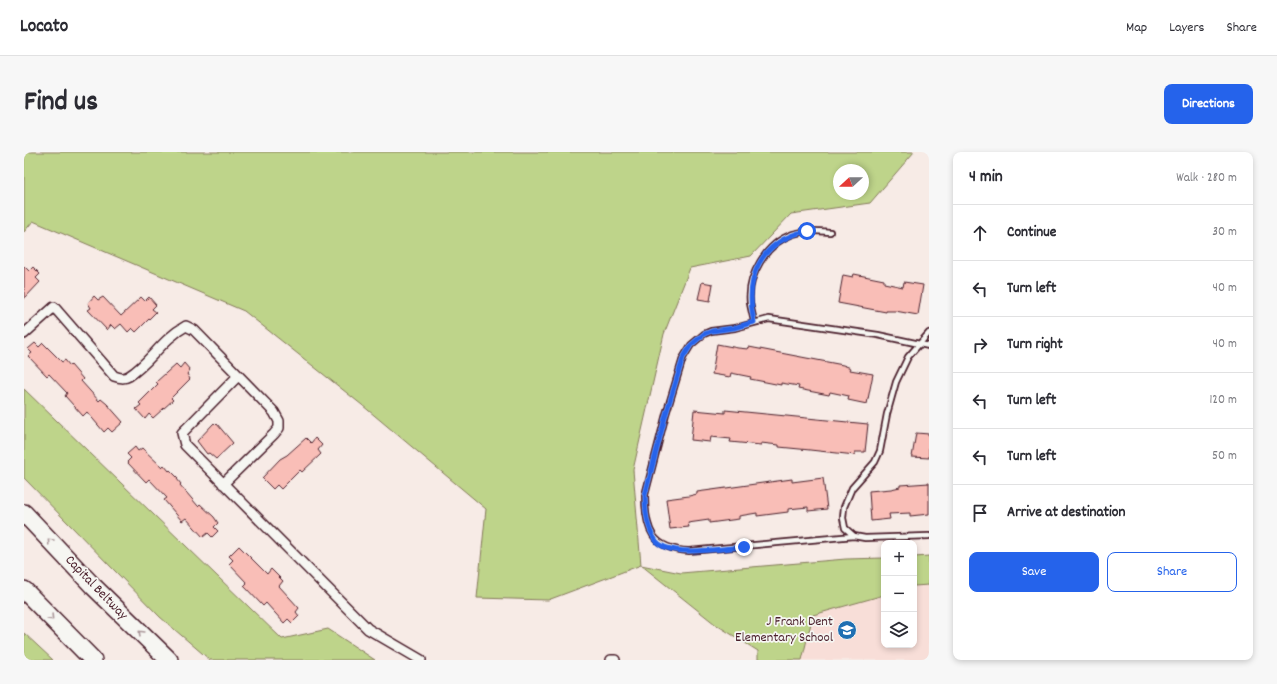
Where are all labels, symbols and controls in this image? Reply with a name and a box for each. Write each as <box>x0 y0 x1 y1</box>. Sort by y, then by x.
text: Locato <box>20 14 68 41</box>
text: Map <box>1126 18 1147 38</box>
text: Layers <box>1169 18 1204 38</box>
text: Share <box>1226 18 1257 38</box>
text: Find us <box>24 84 98 124</box>
button: Directions <box>1164 84 1253 124</box>
north arrow <box>833 164 869 200</box>
text: 4 min <box>969 166 1003 190</box>
text: Walk · 280 m <box>1176 169 1237 188</box>
route start <box>798 222 816 240</box>
icon: ahead <box>969 222 991 244</box>
text: Continue <box>1007 222 1056 244</box>
text: 30 m <box>1212 223 1237 242</box>
icon: left <box>969 278 991 300</box>
text: Turn left <box>1007 278 1056 300</box>
text: 40 m <box>1213 279 1237 298</box>
icon: right <box>969 334 991 356</box>
text: Turn right <box>1007 334 1063 356</box>
text: 40 m <box>1213 335 1237 354</box>
icon: left <box>969 390 991 412</box>
text: Turn left <box>1007 390 1056 412</box>
text: 120 m <box>1209 391 1237 410</box>
icon: left <box>969 446 991 468</box>
text: Turn left <box>1007 446 1056 468</box>
text: 50 m <box>1212 447 1237 466</box>
icon: arrive <box>969 502 991 524</box>
text: Arrive at destination <box>1007 502 1125 524</box>
one-way arrow <box>48 538 55 545</box>
route end <box>735 538 753 556</box>
map controls <box>881 540 917 648</box>
button: + <box>881 540 917 576</box>
street label: Capital Beltway <box>60 551 132 625</box>
button: Save <box>969 552 1099 592</box>
button: Share <box>1107 552 1237 592</box>
button: − <box>881 576 917 612</box>
place label: J Frank Dent Elementary School <box>735 612 834 648</box>
button: layers <box>881 612 917 648</box>
one-way arrow <box>46 613 54 621</box>
school or university icon: J Frank Dent Elementary School <box>836 619 858 641</box>
one-way arrow <box>138 631 146 638</box>

